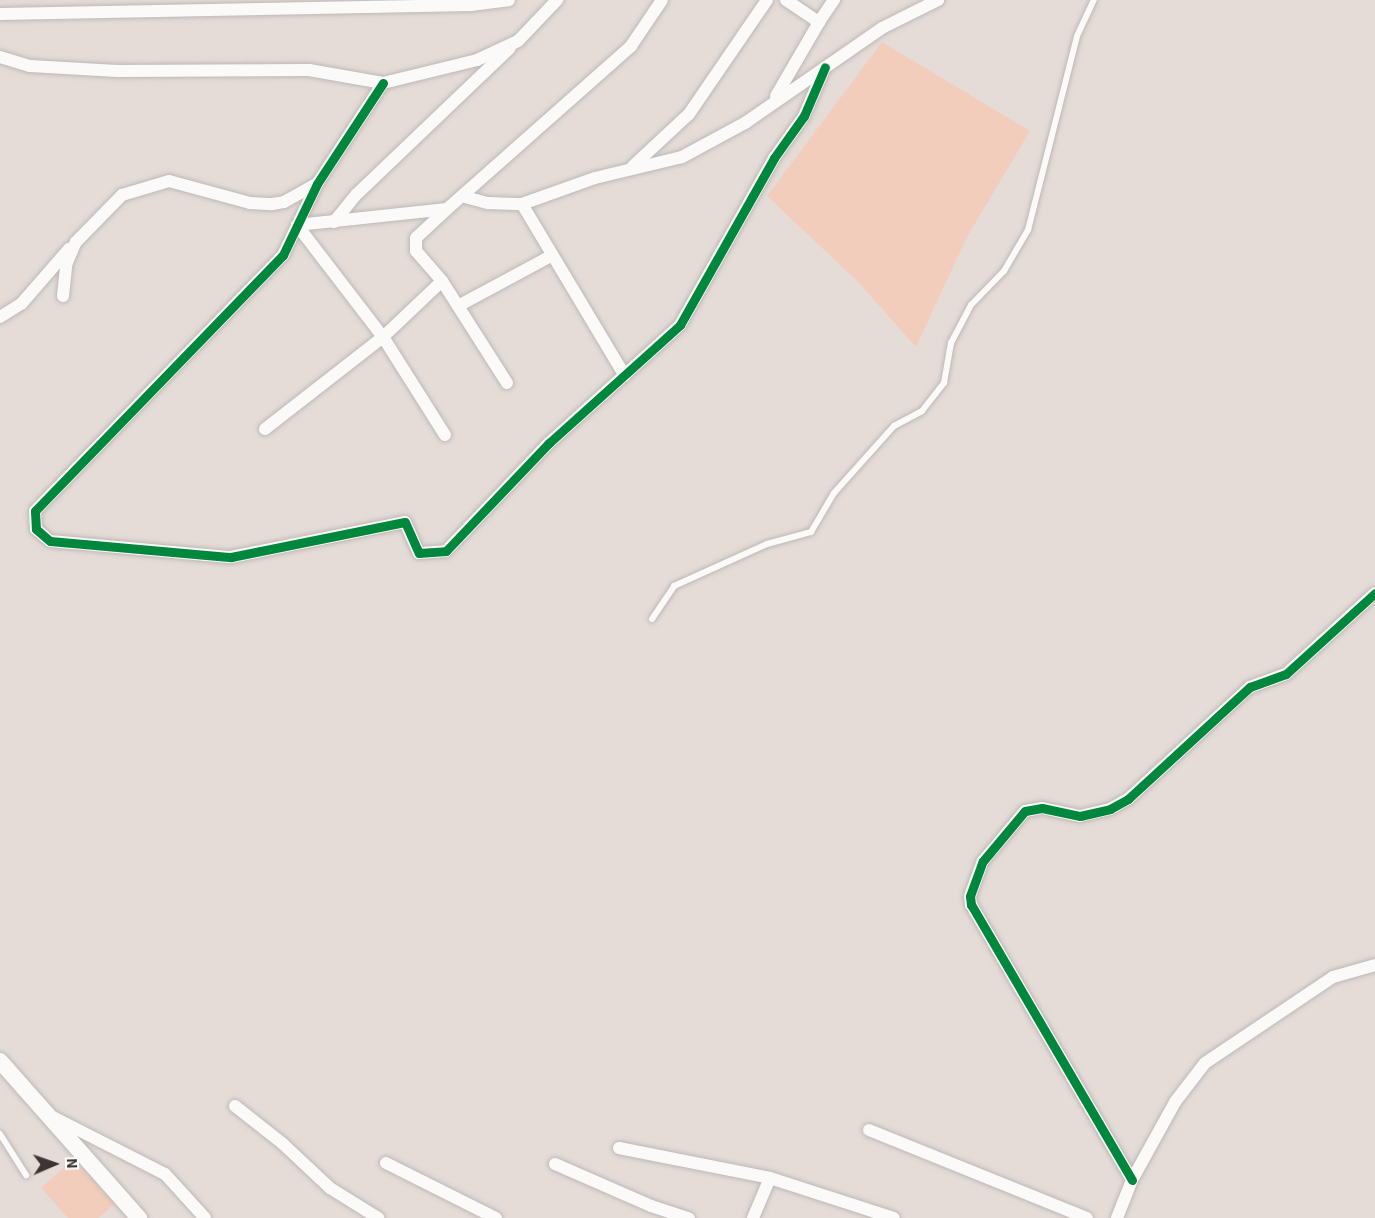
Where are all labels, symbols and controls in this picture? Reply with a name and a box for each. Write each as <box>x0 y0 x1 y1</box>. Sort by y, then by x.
north arrow <box>24 1134 84 1194</box>
text: N <box>61 1158 83 1169</box>

